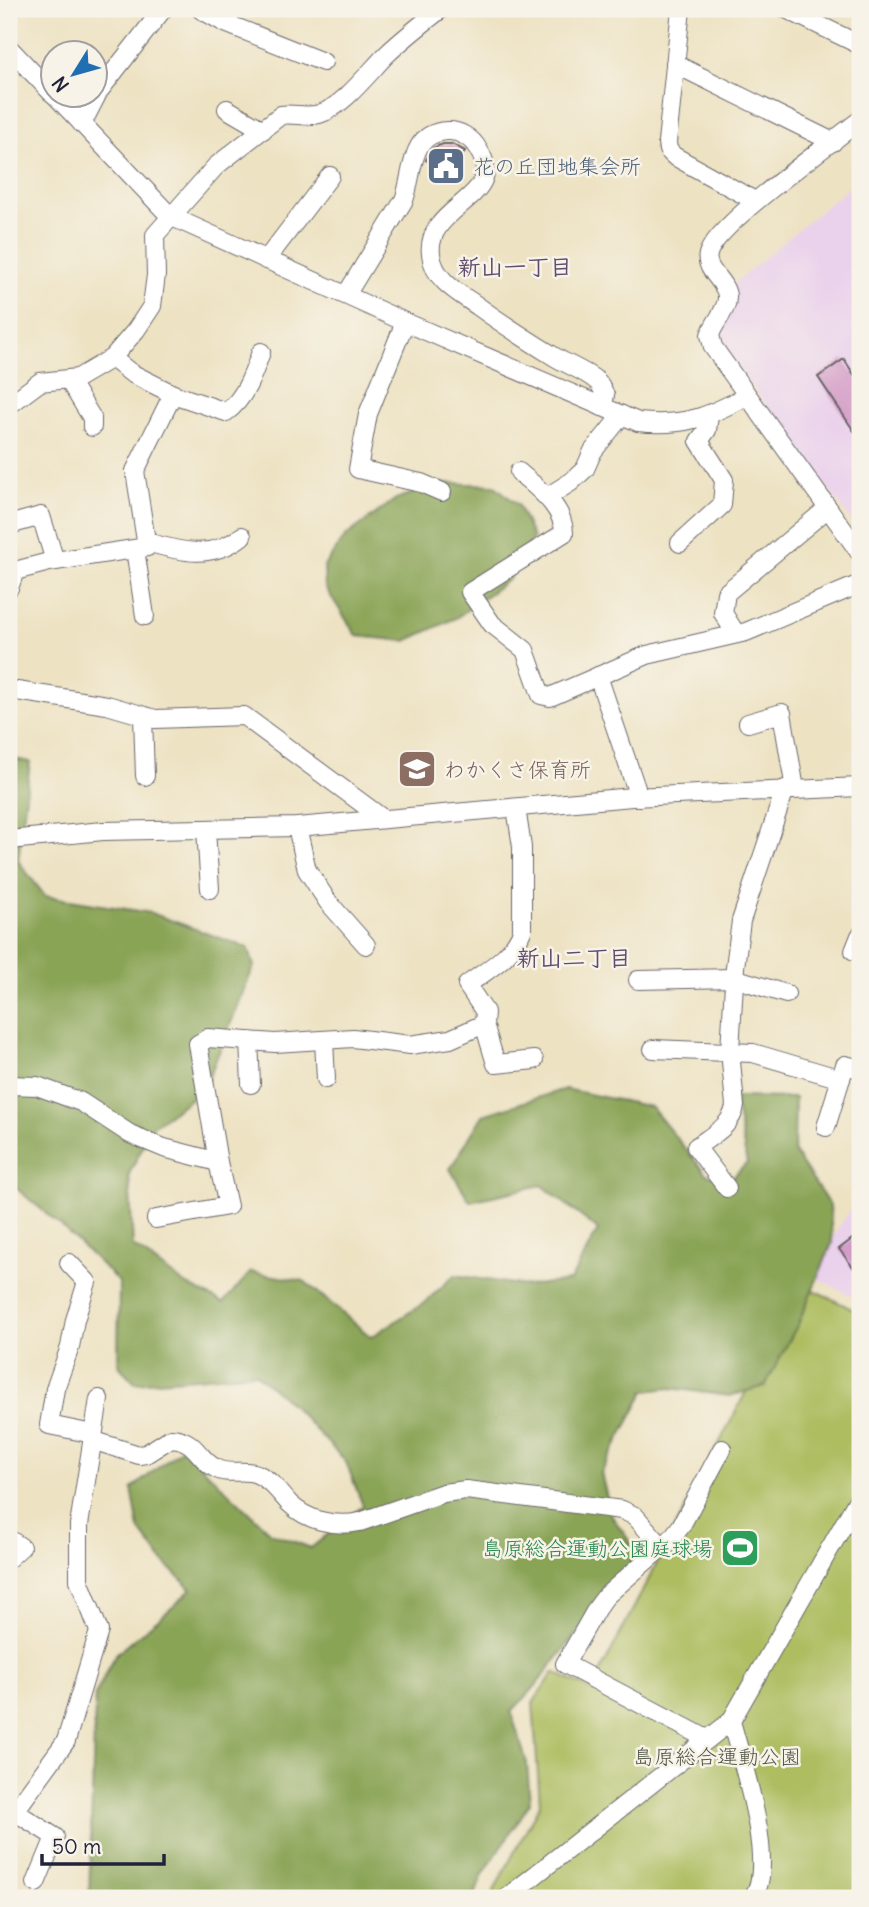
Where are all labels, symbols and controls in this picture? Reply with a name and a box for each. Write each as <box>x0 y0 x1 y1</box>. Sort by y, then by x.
north arrow <box>38 38 108 108</box>
text: N <box>47 72 74 97</box>
public building icon: 花の丘団地集会所 <box>425 145 467 187</box>
place label: 花の丘団地集会所 <box>473 153 641 180</box>
district label: 新山一丁目 <box>458 252 573 281</box>
school or university icon: わかくさ保育所 <box>396 748 438 790</box>
place label: わかくさ保育所 <box>444 756 591 783</box>
district label: 新山二丁目 <box>517 943 632 972</box>
sports icon: 島原総合運動公園庭球場 <box>719 1527 761 1569</box>
place label: 島原総合運動公園庭球場 <box>482 1535 713 1562</box>
park label: 島原総合運動公園 <box>633 1743 801 1770</box>
scale bar <box>42 1823 164 1867</box>
text: 50 m <box>52 1833 101 1860</box>

